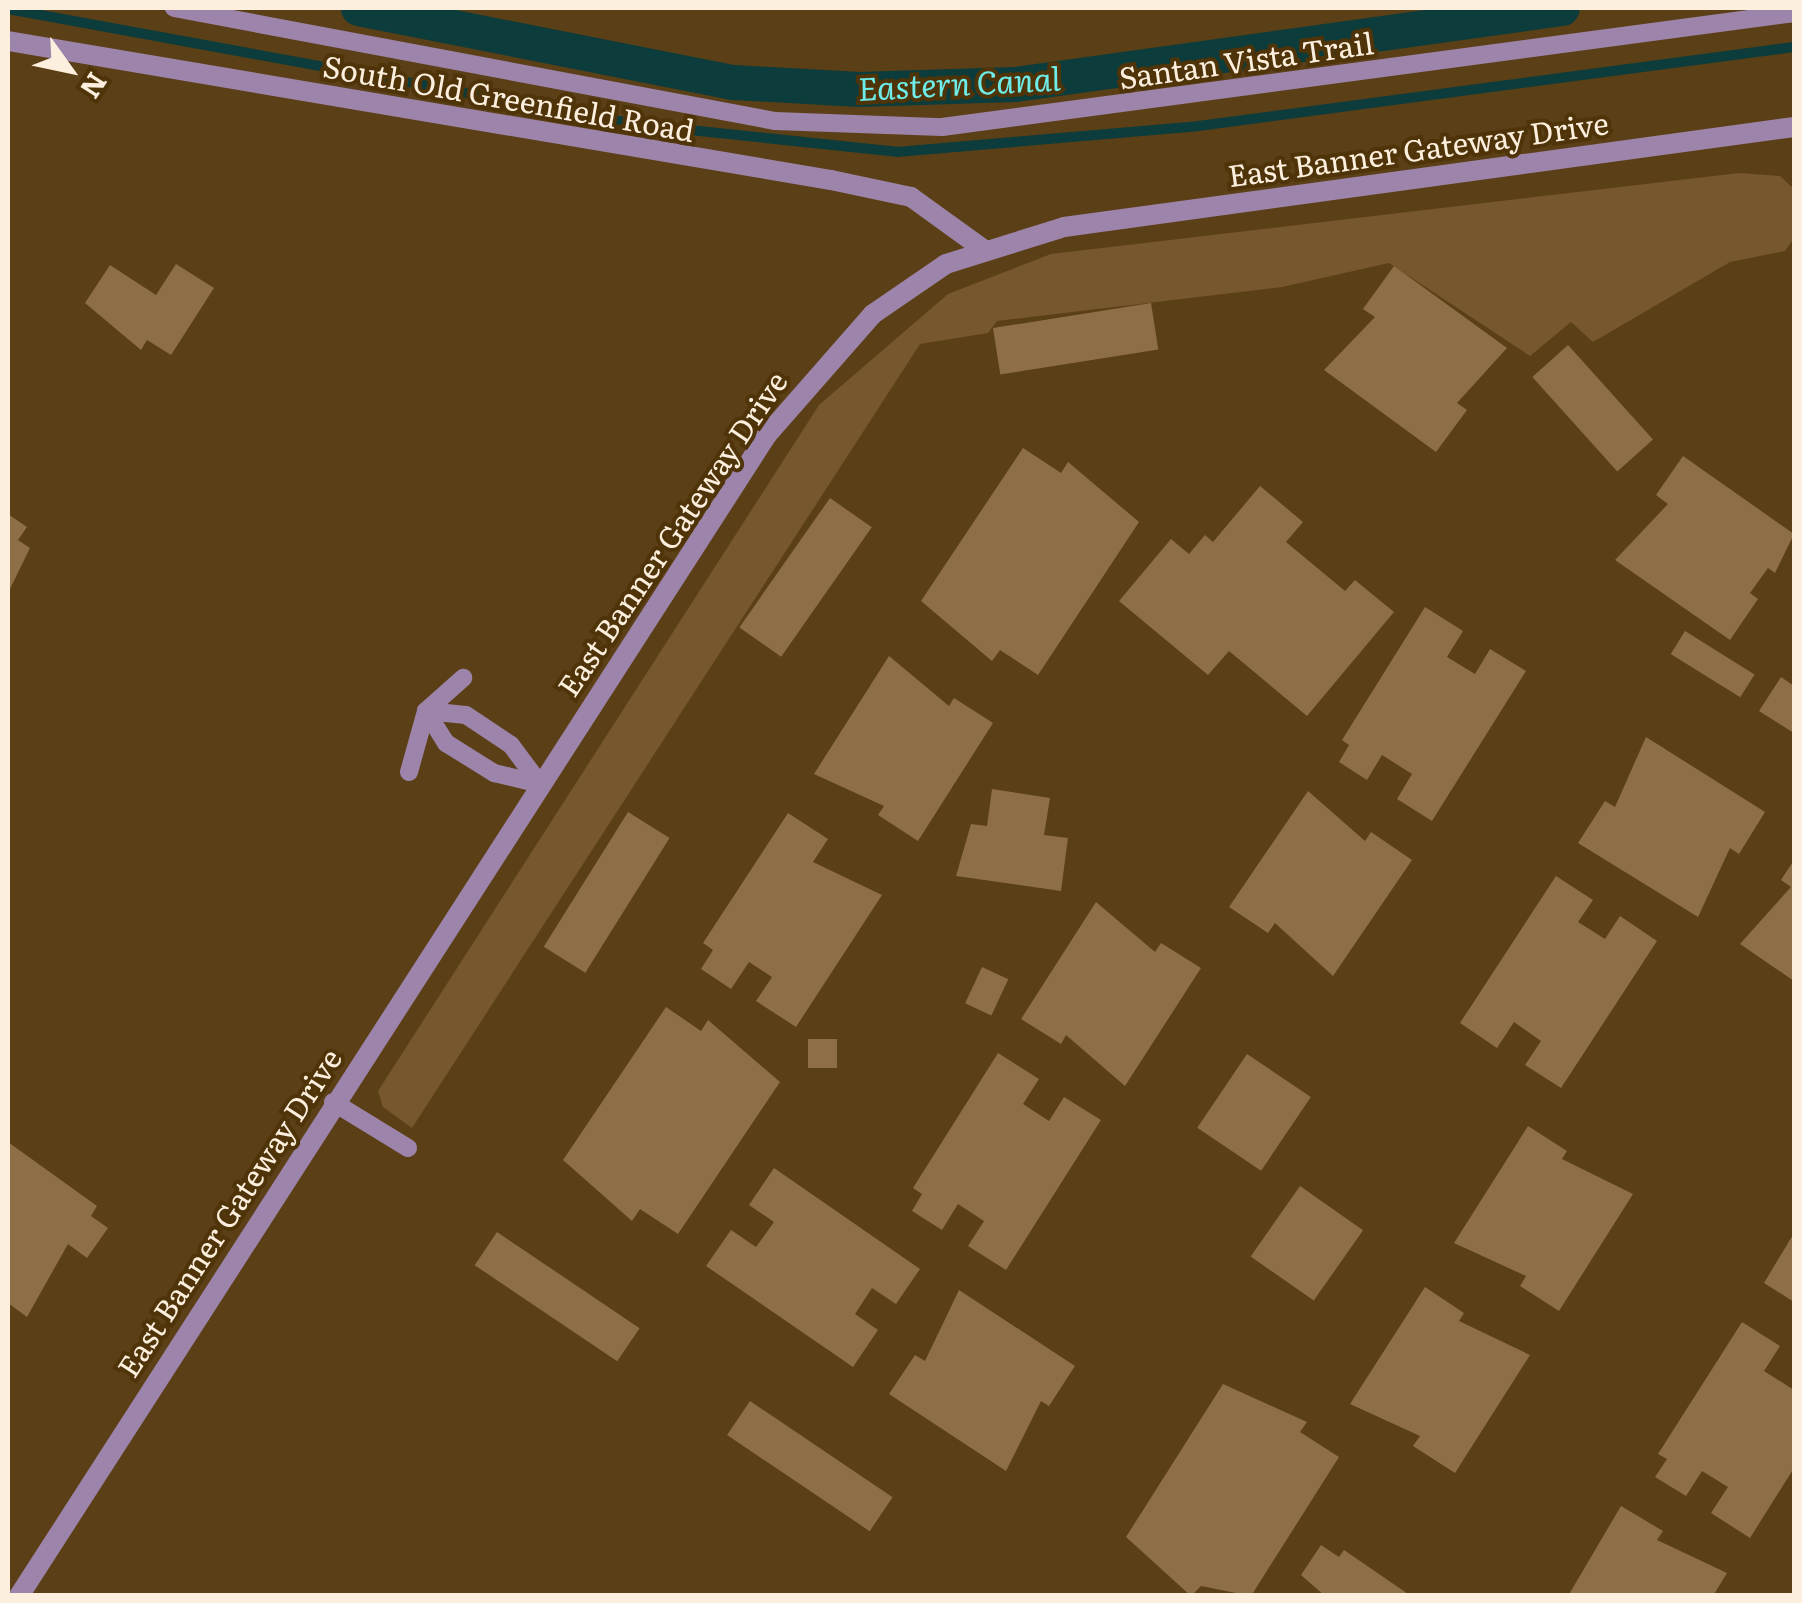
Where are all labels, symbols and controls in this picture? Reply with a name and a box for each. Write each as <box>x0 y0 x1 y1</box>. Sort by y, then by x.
north arrow <box>20 20 120 120</box>
street label: Santan Vista Trail <box>1116 23 1376 95</box>
street label: South Old Greenfield Road <box>320 47 698 147</box>
water label: Eastern Canal <box>857 58 1061 106</box>
text: N <box>71 65 119 108</box>
street label: East Banner Gateway Drive <box>1225 103 1611 193</box>
street label: East Banner Gateway Drive <box>549 364 793 702</box>
street label: East Banner Gateway Drive <box>108 1041 348 1383</box>

